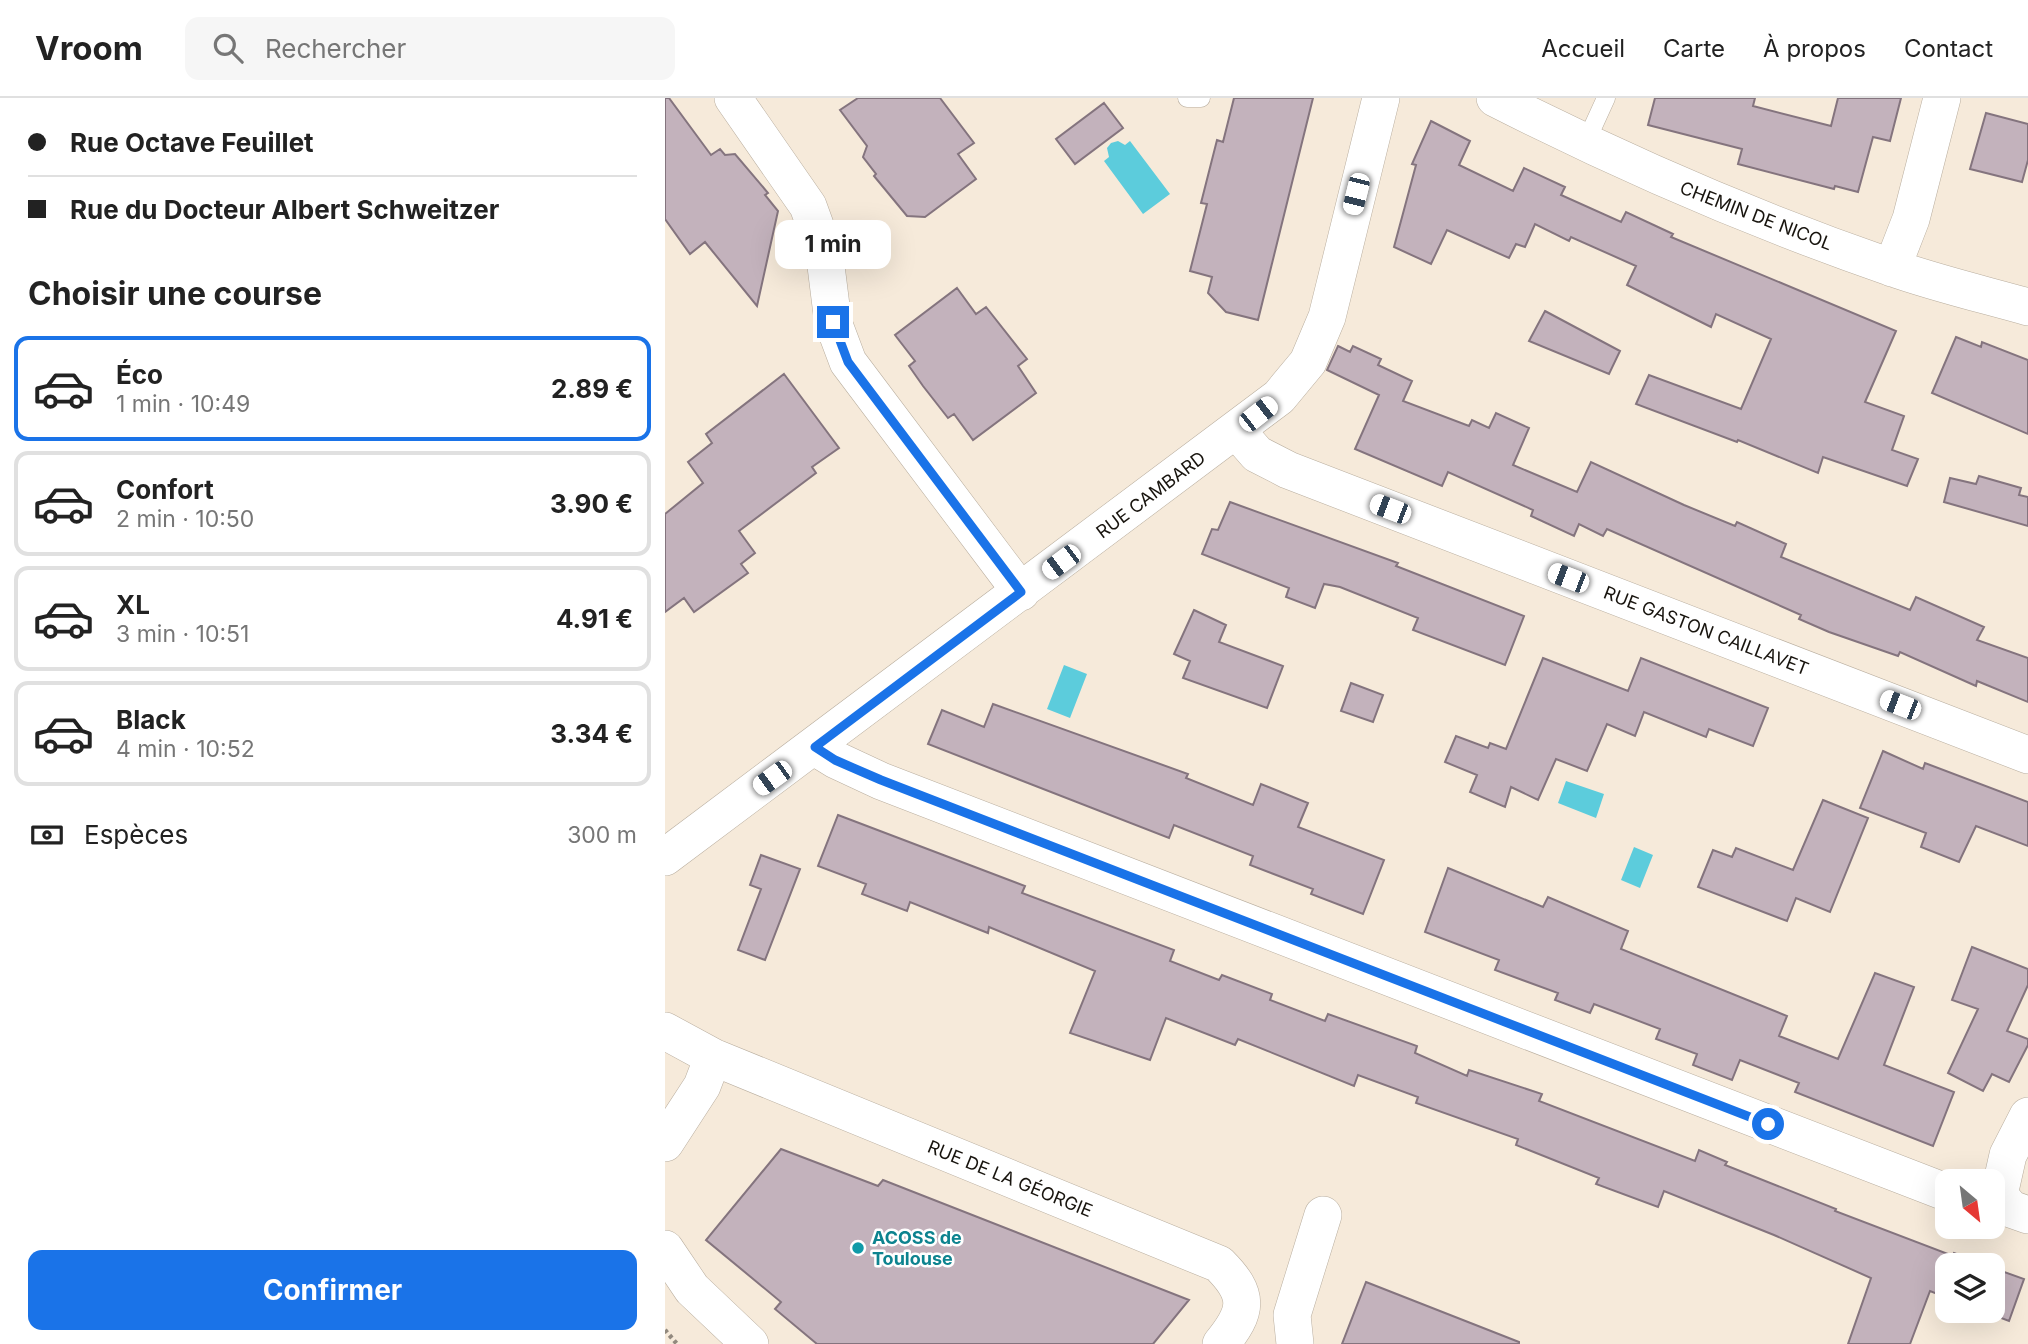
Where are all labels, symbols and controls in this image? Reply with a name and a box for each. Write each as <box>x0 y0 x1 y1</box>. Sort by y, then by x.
search box <box>185 17 675 80</box>
text: Vroom <box>35 28 143 68</box>
icon: search <box>209 29 247 67</box>
text: Rechercher <box>265 33 406 64</box>
text: Accueil <box>1541 34 1625 63</box>
text: Carte <box>1663 34 1725 63</box>
text: À propos <box>1763 34 1866 63</box>
text: Contact <box>1904 34 1993 63</box>
text: Rue Octave Feuillet <box>70 127 314 158</box>
car <box>1341 171 1372 217</box>
street label: CHEMIN DE NICOL <box>1677 177 1835 254</box>
text: Rue du Docteur Albert Schweitzer <box>70 194 499 225</box>
callout: 1 min <box>775 220 891 270</box>
text: 1 min <box>805 230 861 258</box>
text: Choisir une course <box>28 274 322 313</box>
route end <box>817 306 849 338</box>
icon: car <box>32 357 95 420</box>
text: Éco <box>116 359 163 390</box>
text: 2.89 € <box>551 373 633 404</box>
text: 1 min · 10:49 <box>116 390 250 418</box>
car <box>1235 393 1282 435</box>
street label: RUE CAMBARD <box>1092 447 1209 542</box>
icon: car <box>32 472 95 535</box>
text: Confort <box>116 474 214 505</box>
text: 3.90 € <box>550 488 633 519</box>
car <box>1367 492 1414 526</box>
text: 2 min · 10:50 <box>116 505 254 533</box>
car <box>1038 541 1085 583</box>
car <box>1545 561 1592 595</box>
street label: RUE GASTON CAILLAVET <box>1601 582 1812 679</box>
icon: car <box>32 587 95 650</box>
text: XL <box>116 589 150 620</box>
text: 4.91 € <box>556 603 633 634</box>
text: 3 min · 10:51 <box>116 620 249 648</box>
car <box>1877 688 1924 722</box>
icon: car <box>32 702 95 765</box>
text: Black <box>116 704 186 735</box>
text: 3.34 € <box>550 718 633 749</box>
text: 4 min · 10:52 <box>116 735 255 763</box>
car <box>749 757 796 799</box>
icon: cash <box>28 816 66 854</box>
text: Espèces <box>84 819 188 850</box>
text: 300 m <box>567 821 637 849</box>
route start <box>1752 1108 1784 1140</box>
street label: RUE DE LA GÉORGIE <box>925 1135 1096 1221</box>
north arrow <box>1935 1169 2005 1239</box>
map controls <box>1935 1169 2005 1323</box>
place label: ACOSS de Toulouse <box>872 1227 962 1269</box>
marker: ACOSS de Toulouse <box>850 1240 866 1256</box>
button: Confirmer <box>28 1250 637 1330</box>
button: layers <box>1935 1253 2005 1323</box>

